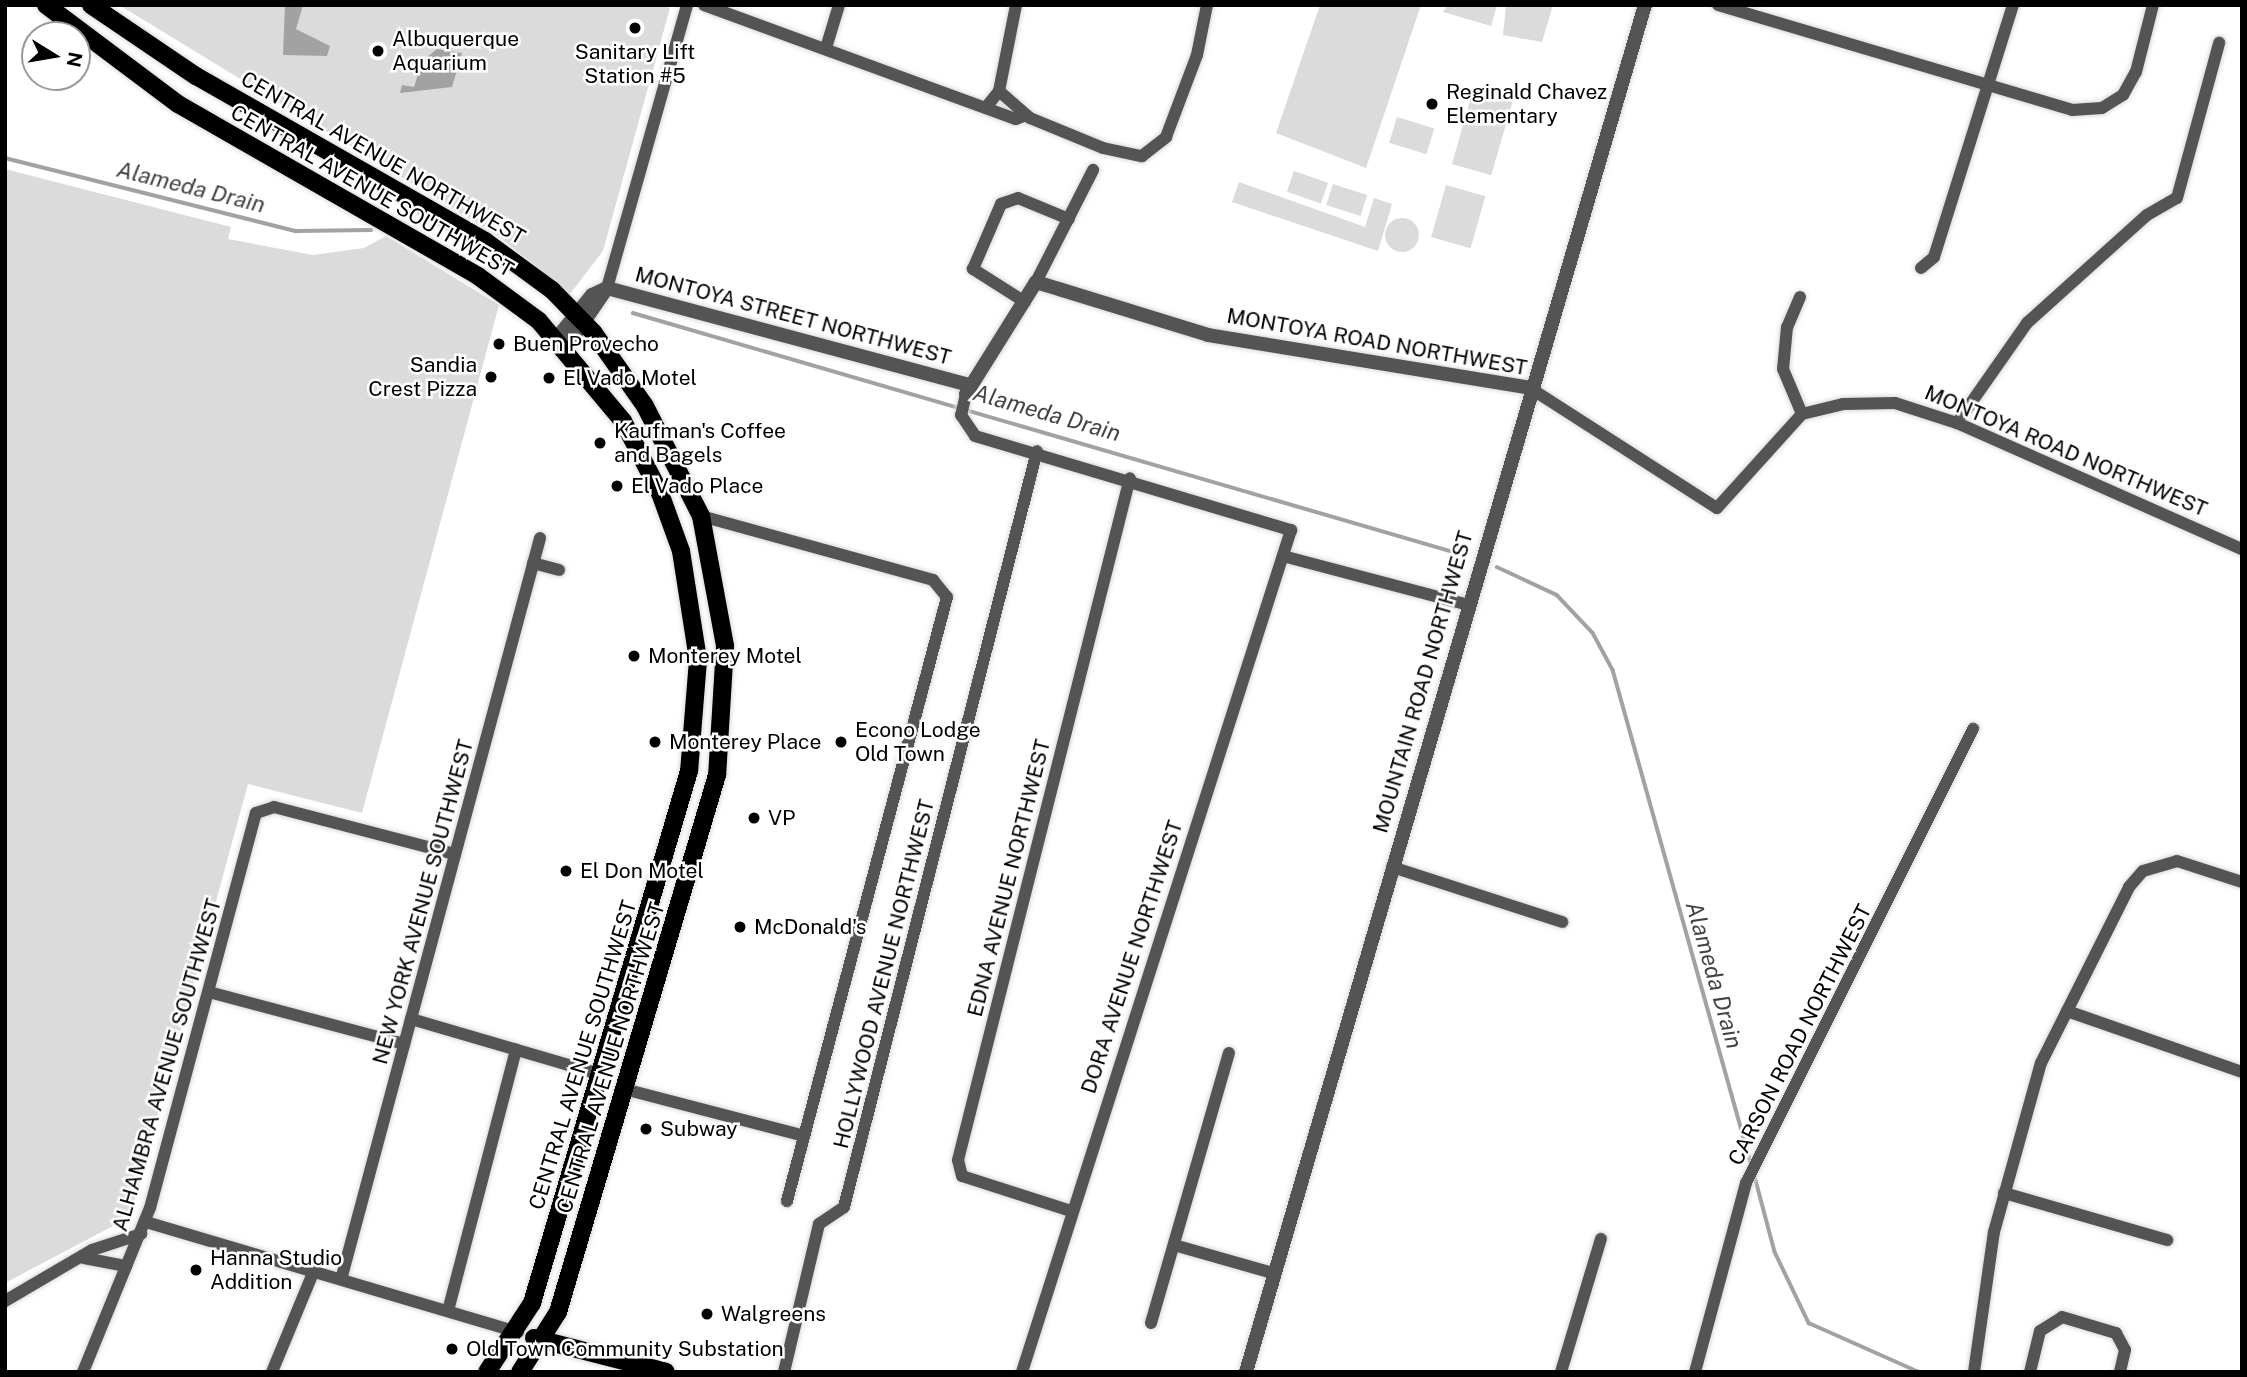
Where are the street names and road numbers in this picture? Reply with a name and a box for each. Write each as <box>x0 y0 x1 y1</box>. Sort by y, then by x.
street label: CENTRAL AVENUE NORTHWEST <box>236 66 530 250</box>
street label: CENTRAL AVENUE SOUTHWEST <box>226 100 518 282</box>
street label: MONTOYA STREET NORTHWEST <box>632 262 954 370</box>
street label: MONTOYA ROAD NORTHWEST <box>1225 303 1529 381</box>
street label: MONTOYA ROAD NORTHWEST <box>1921 380 2211 522</box>
street label: MOUNTAIN ROAD NORTHWEST <box>1368 528 1478 836</box>
street label: NEW YORK AVENUE SOUTHWEST <box>367 737 479 1067</box>
street label: EDNA AVENUE NORTHWEST <box>962 737 1056 1019</box>
street label: HOLLYWOOD AVENUE NORTHWEST <box>828 797 940 1151</box>
street label: DORA AVENUE NORTHWEST <box>1076 817 1188 1097</box>
street label: ALHAMBRA AVENUE SOUTHWEST <box>107 896 227 1234</box>
street label: CENTRAL AVENUE SOUTHWEST <box>524 897 642 1213</box>
street label: CENTRAL AVENUE NORTHWEST <box>552 899 670 1217</box>
street label: CARSON ROAD NORTHWEST <box>1723 900 1877 1170</box>

